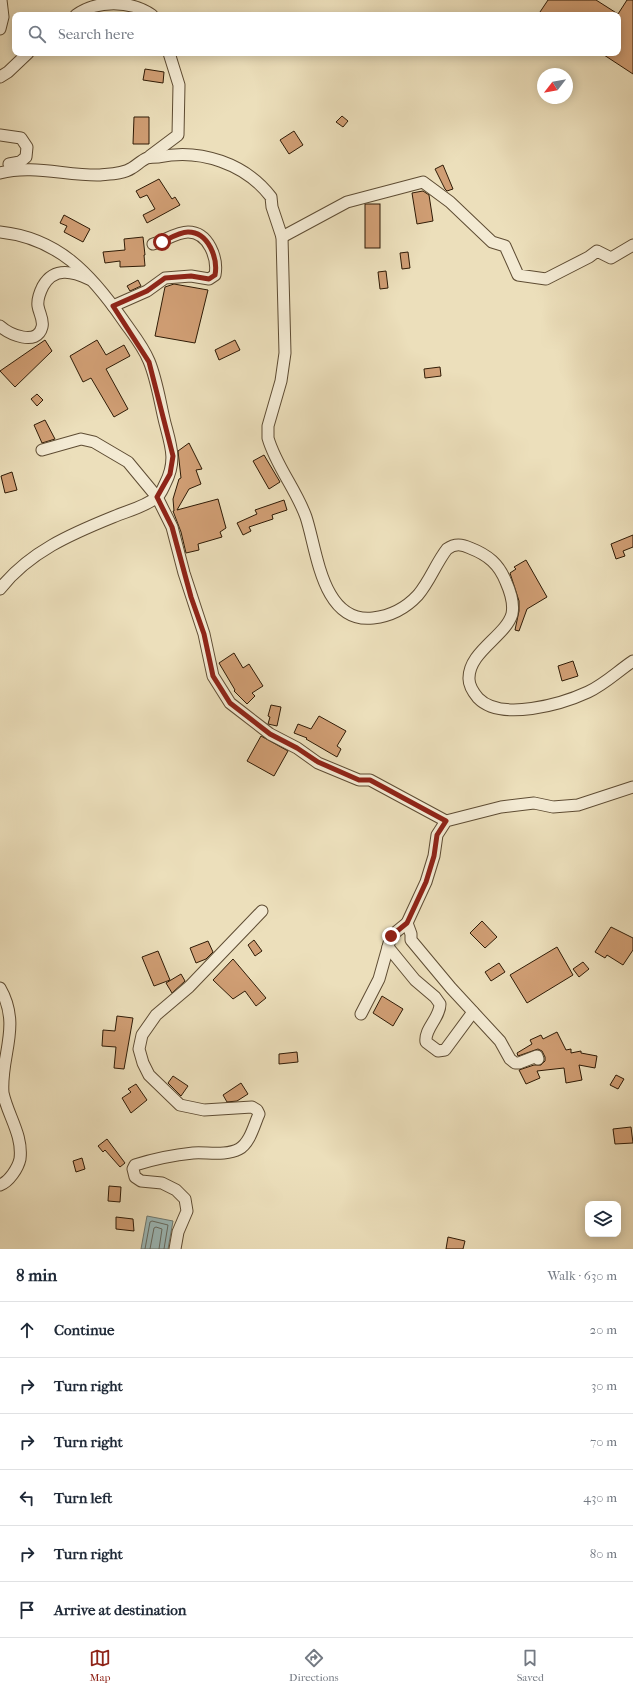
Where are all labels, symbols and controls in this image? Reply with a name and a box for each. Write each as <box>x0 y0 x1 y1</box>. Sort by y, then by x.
search box <box>12 12 621 56</box>
icon: search <box>26 23 48 45</box>
text: Search here <box>58 25 134 43</box>
north arrow <box>537 68 573 104</box>
route start <box>153 233 171 251</box>
route end <box>382 927 400 945</box>
map controls <box>585 1201 621 1237</box>
button: layers <box>585 1201 621 1237</box>
text: 8 min <box>16 1265 57 1285</box>
text: Walk · 630 m <box>547 1268 617 1283</box>
icon: ahead <box>16 1319 38 1341</box>
text: Continue <box>54 1321 114 1339</box>
text: 20 m <box>590 1322 617 1337</box>
icon: right <box>16 1375 38 1397</box>
text: Turn right <box>54 1377 123 1395</box>
text: 30 m <box>591 1378 617 1393</box>
icon: right <box>16 1431 38 1453</box>
text: Turn right <box>54 1433 123 1451</box>
text: 70 m <box>590 1434 617 1449</box>
icon: left <box>16 1487 38 1509</box>
text: Turn left <box>54 1489 112 1507</box>
text: 430 m <box>583 1490 617 1505</box>
icon: right <box>16 1543 38 1565</box>
text: Turn right <box>54 1545 123 1563</box>
text: 80 m <box>590 1546 617 1561</box>
icon: arrive <box>16 1599 38 1621</box>
text: Arrive at destination <box>54 1601 186 1619</box>
tab: Map <box>89 1647 111 1684</box>
tab: Directions <box>289 1647 339 1684</box>
tab: Saved <box>517 1647 544 1684</box>

